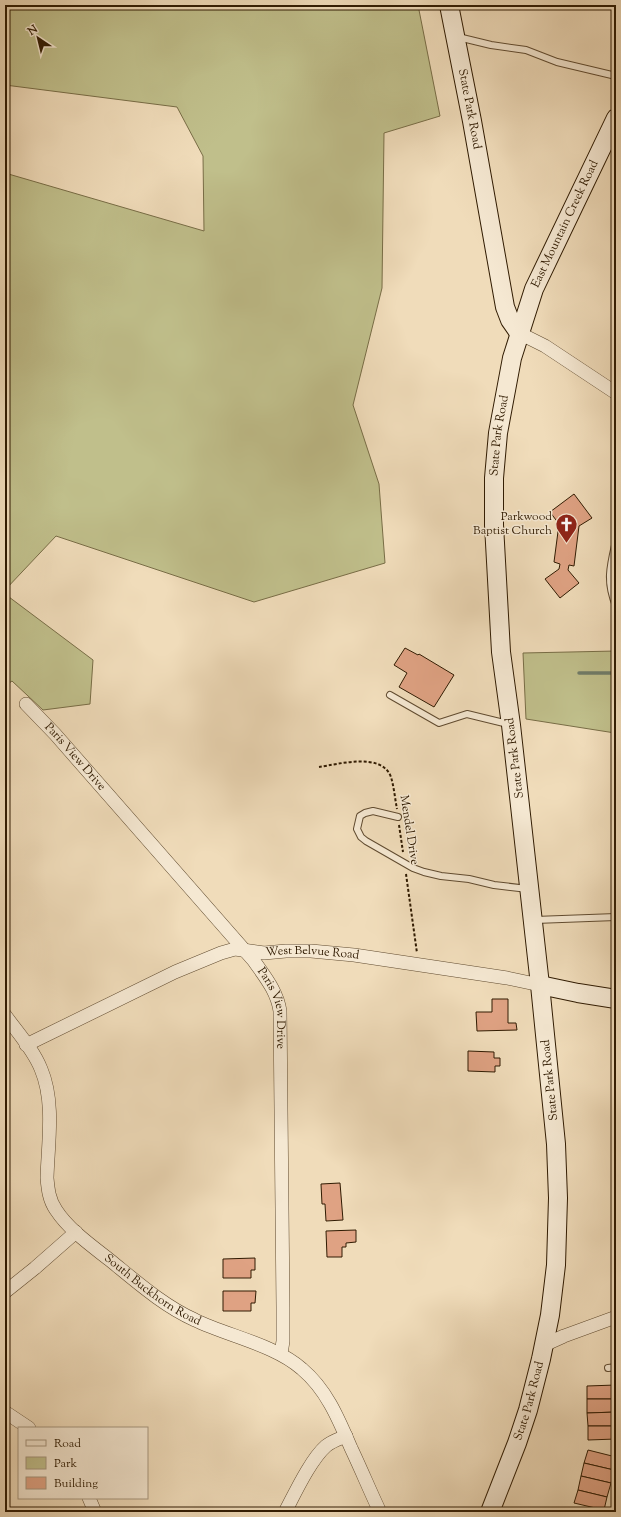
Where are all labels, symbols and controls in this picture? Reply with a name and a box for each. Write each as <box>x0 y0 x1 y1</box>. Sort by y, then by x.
north arrow <box>18 18 58 58</box>
text: N <box>24 21 41 40</box>
street label: State Park Road <box>453 67 486 151</box>
street label: East Mountain Creek Road <box>527 157 604 291</box>
street label: State Park Road <box>485 393 514 477</box>
place label: Parkwood Baptist Church <box>473 508 552 540</box>
church icon: Parkwood Baptist Church <box>554 511 580 544</box>
street label: State Park Road <box>501 716 529 799</box>
street label: Paris View Drive <box>40 719 110 795</box>
street label: Mendel Drive <box>395 794 423 867</box>
street label: West Belvue Road <box>265 942 361 965</box>
street label: Paris View Drive <box>252 964 289 1050</box>
street label: State Park Road <box>537 1038 563 1121</box>
street label: South Buckhorn Road <box>100 1250 204 1331</box>
street label: State Park Road <box>509 1359 549 1443</box>
legend <box>18 1427 148 1499</box>
text: Road <box>54 1435 81 1453</box>
text: Park <box>54 1455 77 1473</box>
text: Building <box>54 1475 98 1493</box>

